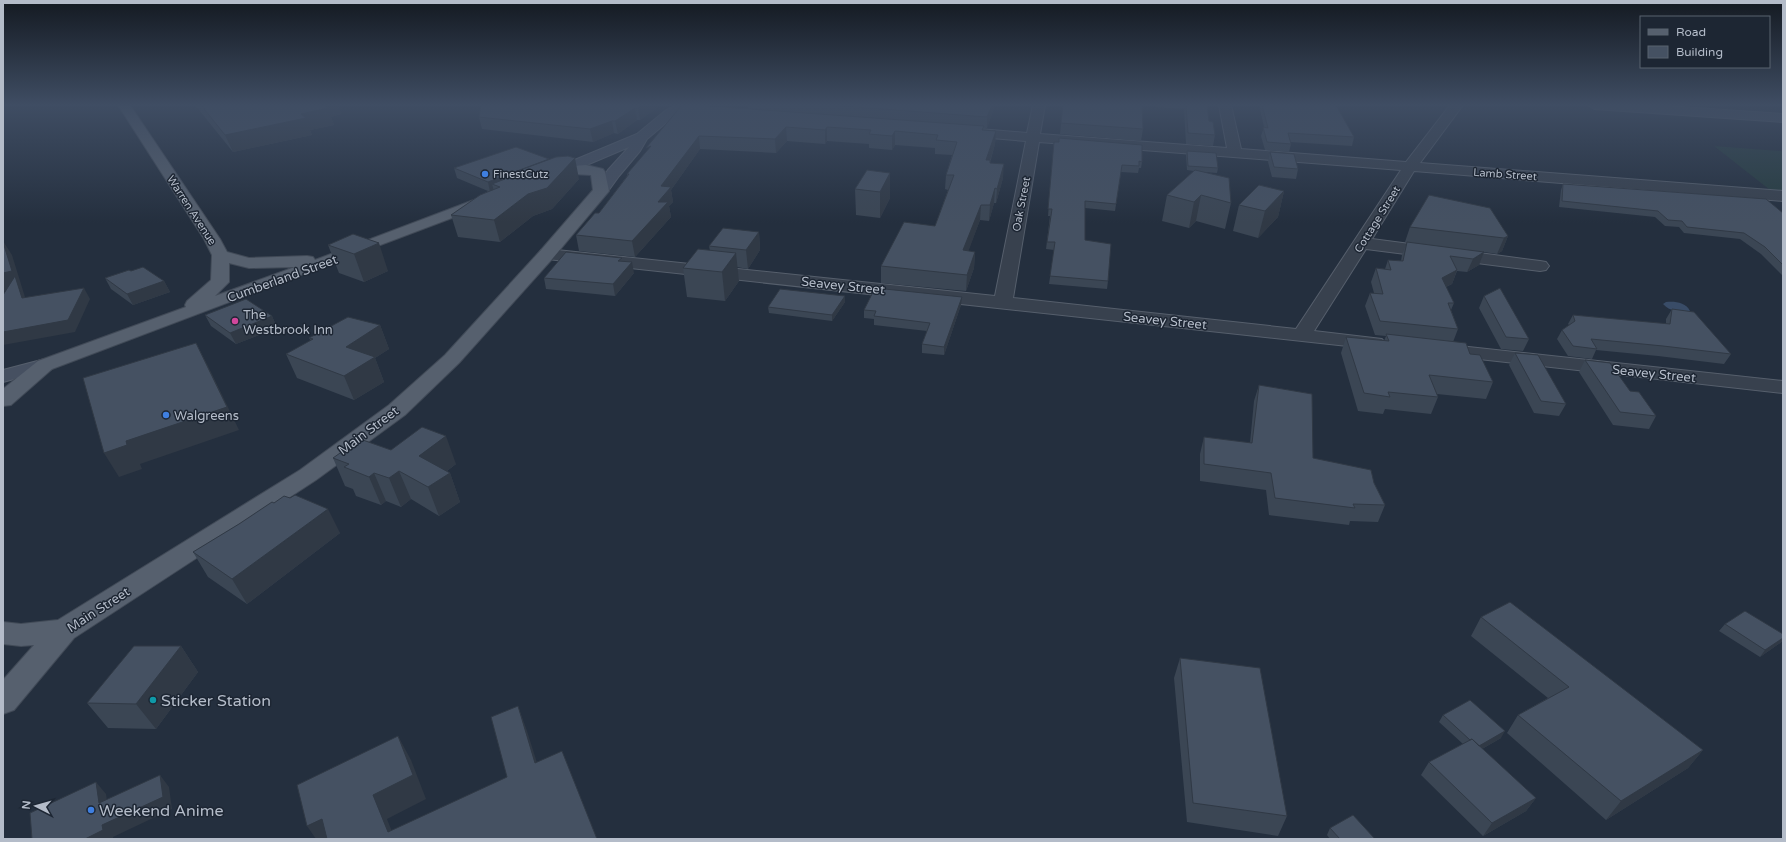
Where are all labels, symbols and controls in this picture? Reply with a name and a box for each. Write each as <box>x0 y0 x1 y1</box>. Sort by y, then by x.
legend <box>1640 16 1770 68</box>
text: Road <box>1676 25 1706 39</box>
text: Building <box>1676 45 1723 59</box>
street label: Lamb Street <box>1473 166 1537 183</box>
place label: FinestCutz <box>493 168 549 181</box>
marker: FinestCutz <box>480 169 490 179</box>
street label: Warren Avenue <box>164 173 219 247</box>
street label: Oak Street <box>1010 176 1033 232</box>
street label: Cottage Street <box>1352 184 1403 255</box>
street label: Cumberland Street <box>225 251 340 306</box>
street label: Seavey Street <box>800 274 886 298</box>
place label: The Westbrook Inn <box>243 307 333 338</box>
street label: Seavey Street <box>1122 309 1208 333</box>
marker: The Westbrook Inn <box>230 316 240 326</box>
street label: Seavey Street <box>1611 362 1697 386</box>
street label: Main Street <box>335 403 402 459</box>
place label: Walgreens <box>174 408 239 424</box>
marker: Walgreens <box>161 410 171 420</box>
street label: Main Street <box>64 584 133 636</box>
place label: Sticker Station <box>161 691 271 711</box>
marker: Sticker Station <box>148 695 158 705</box>
north arrow <box>16 786 56 826</box>
text: N <box>20 800 33 810</box>
place label: Weekend Anime <box>99 801 224 821</box>
marker: Weekend Anime <box>86 805 96 815</box>

